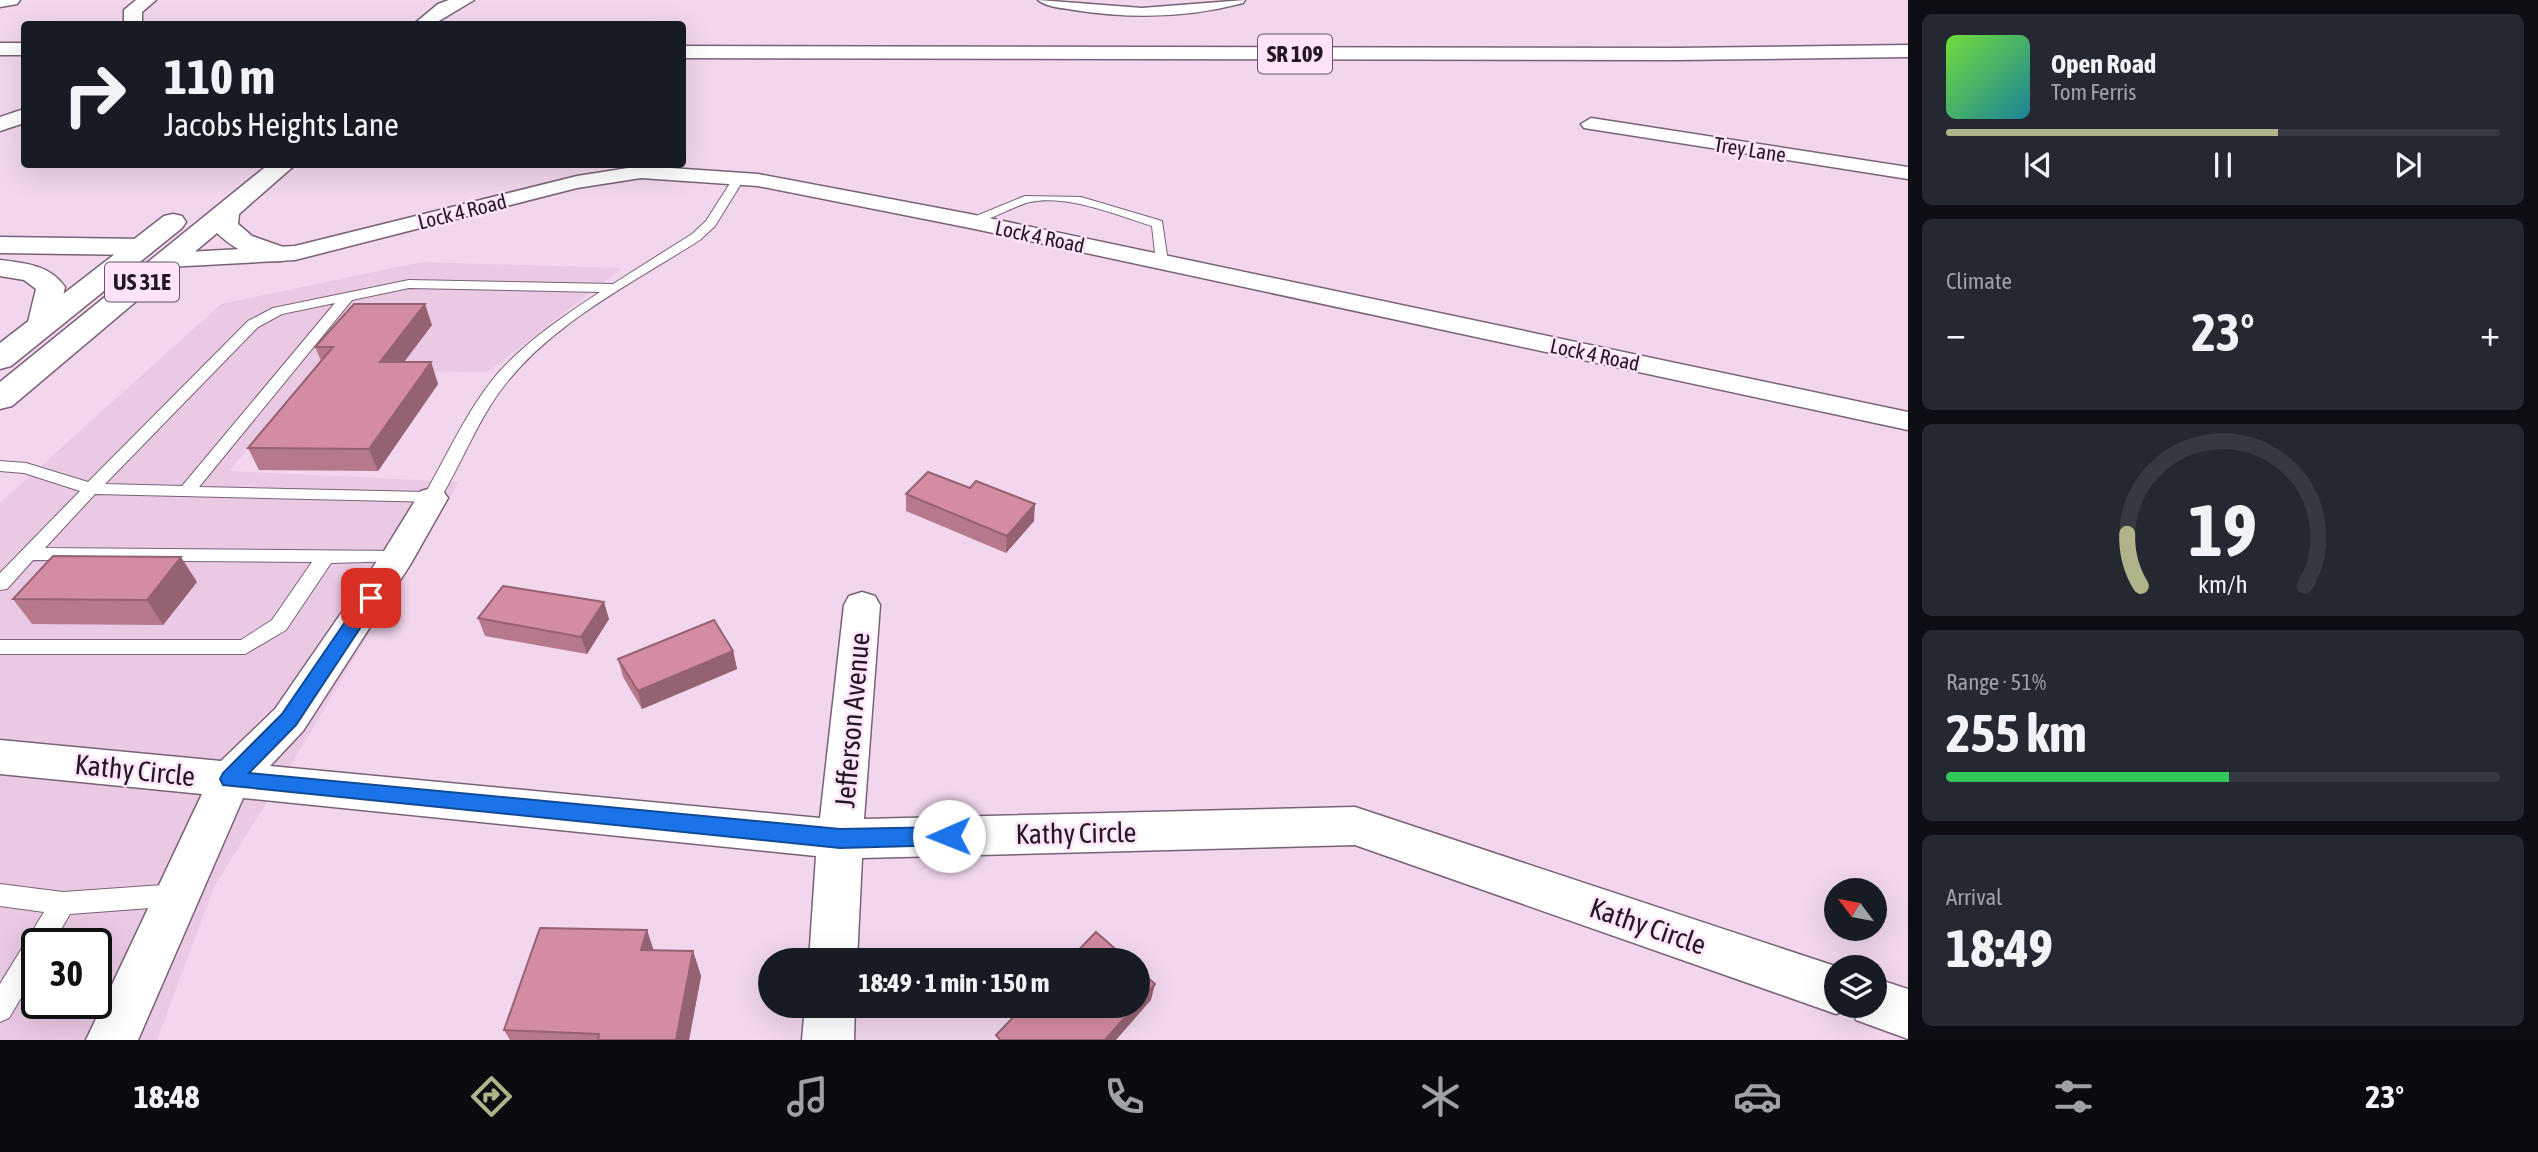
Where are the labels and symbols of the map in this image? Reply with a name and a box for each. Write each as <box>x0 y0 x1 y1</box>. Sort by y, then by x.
road number: SR 109 <box>1258 34 1332 74</box>
street label: Trey Lane <box>1712 131 1788 167</box>
street label: Lock 4 Road <box>415 188 509 234</box>
street label: Lock 4 Road <box>993 215 1087 257</box>
road number: US 31E <box>105 262 179 302</box>
street label: Lock 4 Road <box>1548 333 1642 375</box>
pin <box>341 568 401 628</box>
street label: Jefferson Avenue <box>828 631 876 809</box>
street label: Kathy Circle <box>73 748 197 792</box>
position arrow <box>912 799 986 873</box>
street label: Kathy Circle <box>1015 816 1137 850</box>
north arrow <box>1824 878 1886 942</box>
street label: Kathy Circle <box>1586 891 1710 961</box>
speed limit sign: 30 <box>21 928 112 1019</box>

